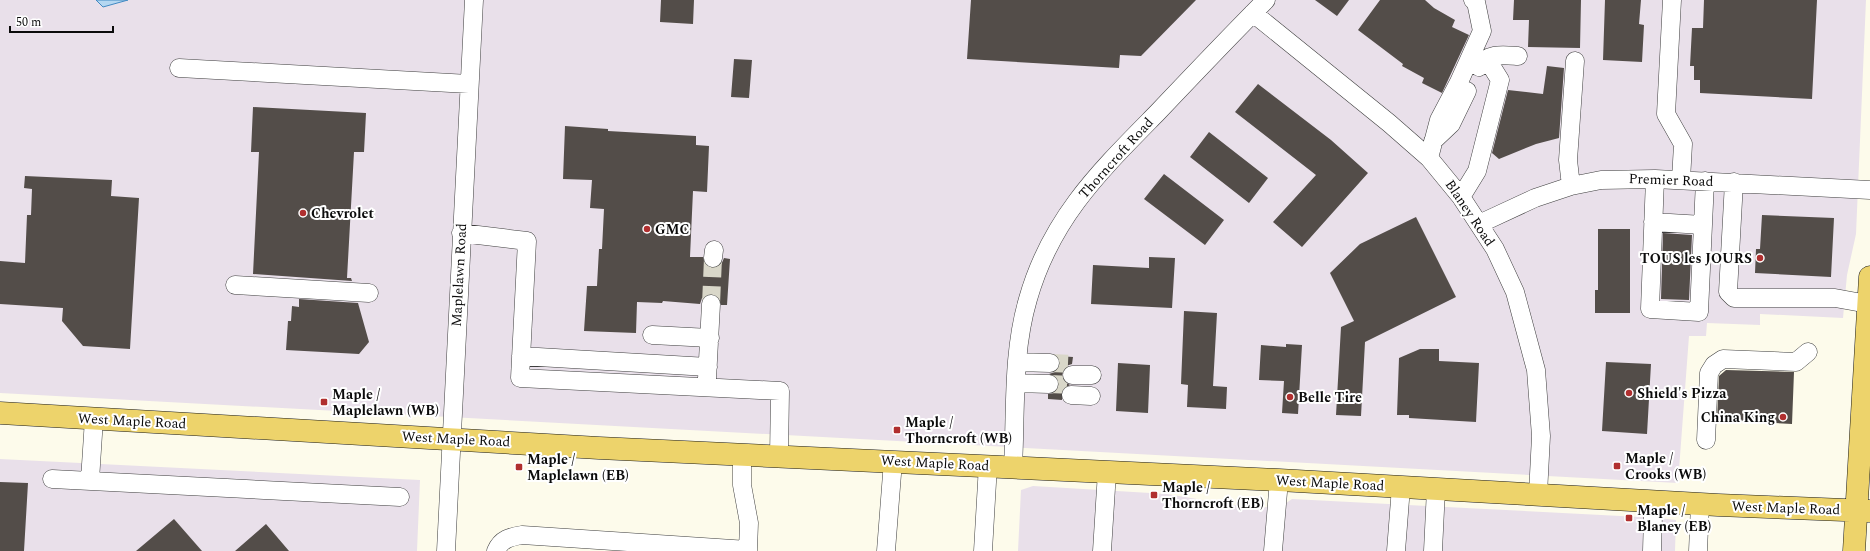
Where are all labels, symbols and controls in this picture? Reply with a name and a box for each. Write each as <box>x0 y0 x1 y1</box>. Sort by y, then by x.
scale bar <box>10 8 113 34</box>
text: 50 m <box>16 13 41 32</box>
street label: Thorncroft Road <box>1074 112 1159 203</box>
street label: Premier Road <box>1628 168 1714 192</box>
street label: Blaney Road <box>1440 175 1500 251</box>
place label: Chevrolet <box>311 203 374 224</box>
marker: Chevrolet <box>298 208 308 218</box>
place label: GMC <box>655 219 689 240</box>
street label: Maplelawn Road <box>446 222 472 327</box>
marker: GMC <box>642 224 652 234</box>
place label: TOUS les JOURS <box>1640 248 1752 269</box>
marker: TOUS les JOURS <box>1755 253 1765 263</box>
place label: Shield's Pizza <box>1637 383 1727 404</box>
place label: Maple / Maplelawn (WB) <box>332 384 439 421</box>
place label: Belle Tire <box>1298 387 1362 408</box>
marker: Shield's Pizza <box>1624 388 1634 398</box>
marker: Belle Tire <box>1285 392 1295 402</box>
marker: Maple / Maplelawn (WB) <box>319 397 329 407</box>
place label: China King <box>1701 407 1775 428</box>
street label: West Maple Road <box>77 408 187 434</box>
place label: Maple / Thorncroft (WB) <box>905 412 1012 449</box>
marker: China King <box>1778 412 1788 422</box>
marker: Maple / Thorncroft (WB) <box>892 425 902 435</box>
street label: West Maple Road <box>401 426 511 452</box>
place label: Maple / Crooks (WB) <box>1625 448 1706 485</box>
place label: Maple / Maplelawn (EB) <box>527 449 629 486</box>
street label: West Maple Road <box>880 450 990 476</box>
marker: Maple / Crooks (WB) <box>1612 461 1622 471</box>
marker: Maple / Maplelawn (EB) <box>514 462 524 472</box>
street label: West Maple Road <box>1275 470 1385 496</box>
place label: Maple / Thorncroft (EB) <box>1162 477 1264 514</box>
marker: Maple / Thorncroft (EB) <box>1149 490 1159 500</box>
street label: West Maple Road <box>1731 496 1841 520</box>
place label: Maple / Blaney (EB) <box>1637 500 1711 537</box>
marker: Maple / Blaney (EB) <box>1624 513 1634 523</box>

